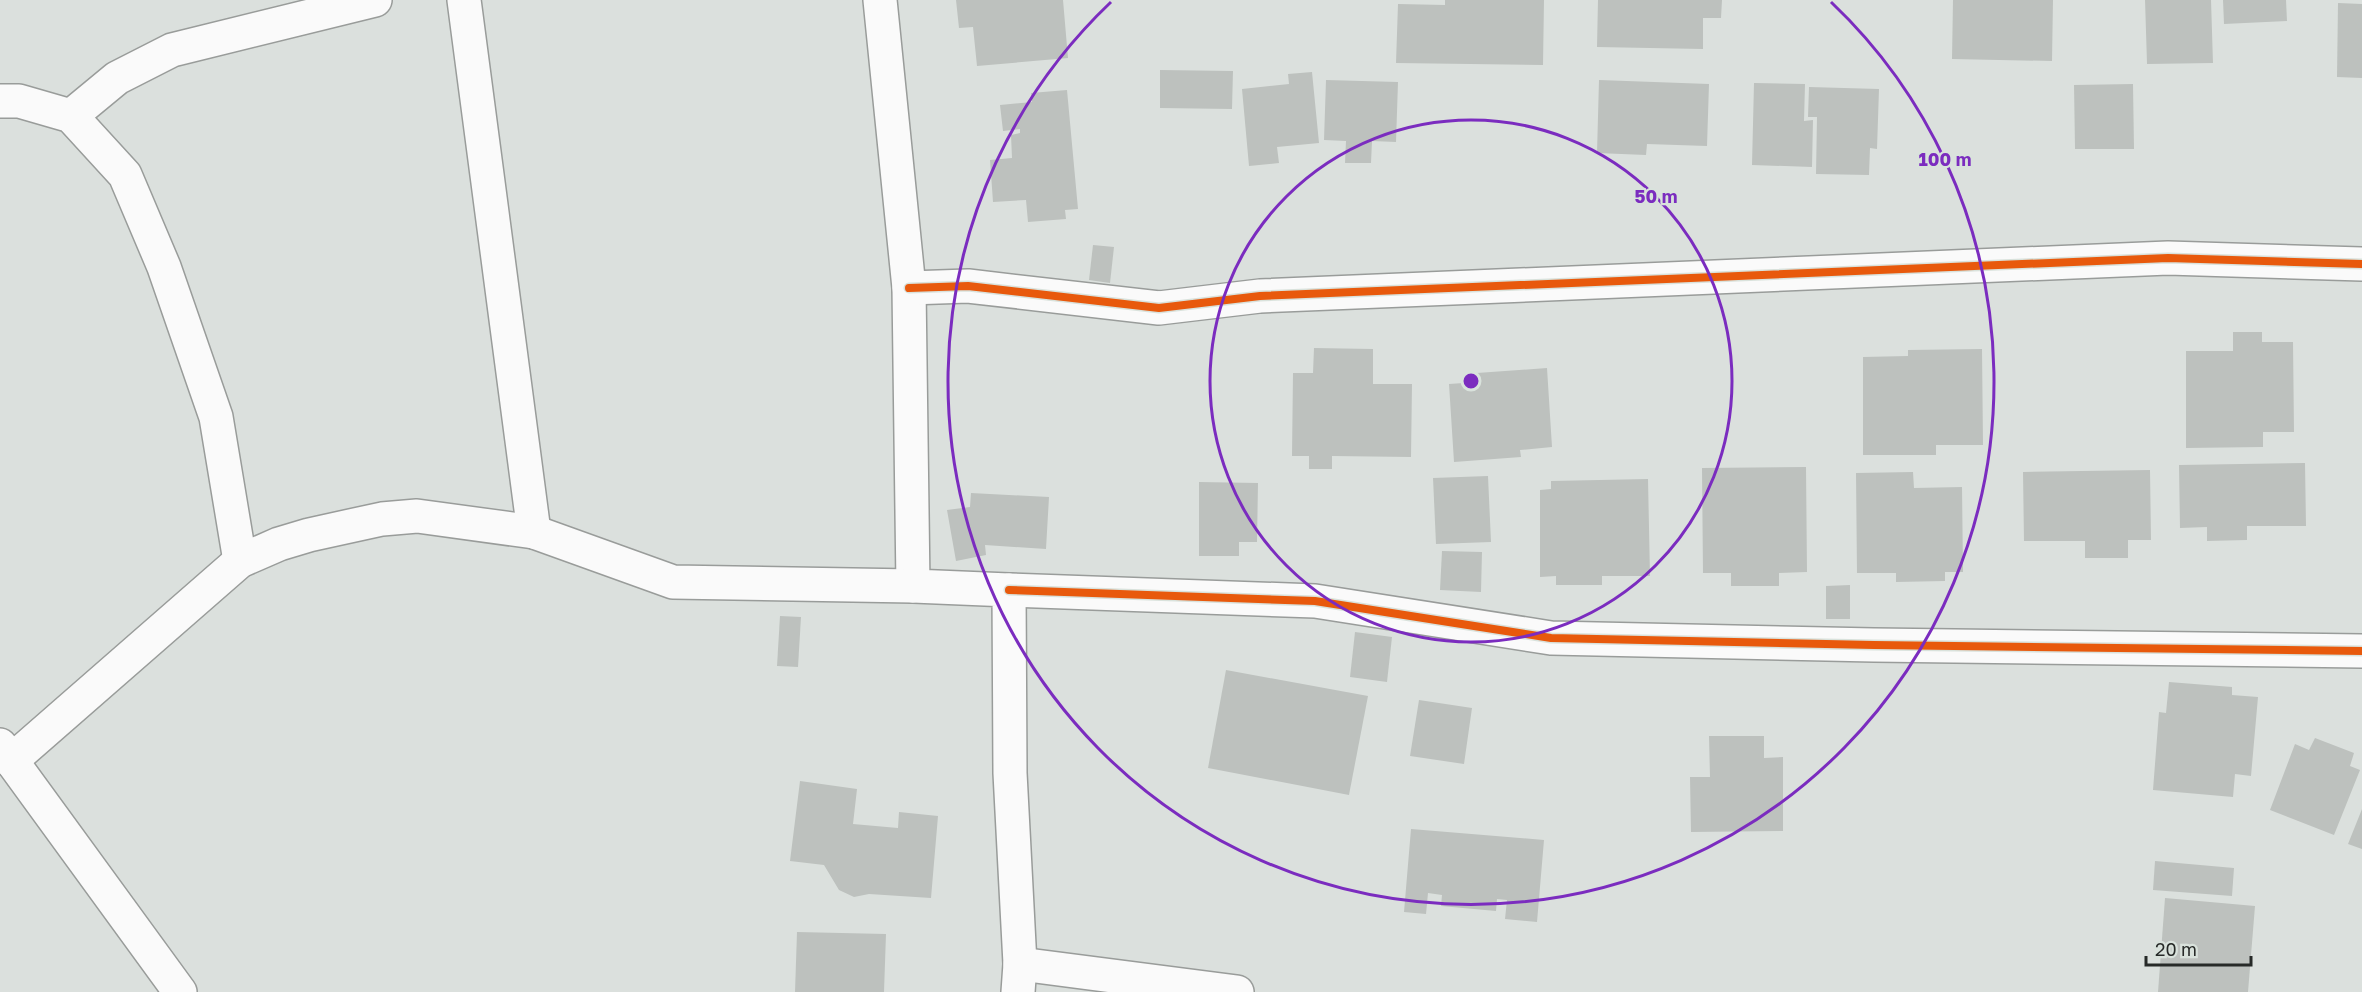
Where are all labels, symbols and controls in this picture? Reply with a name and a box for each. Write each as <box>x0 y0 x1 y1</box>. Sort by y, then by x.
text: 100 m <box>1919 148 1971 170</box>
text: 50 m <box>1635 185 1677 207</box>
centre of rings <box>1461 371 1481 391</box>
scale bar <box>2146 929 2251 967</box>
text: 20 m <box>2155 938 2197 960</box>

